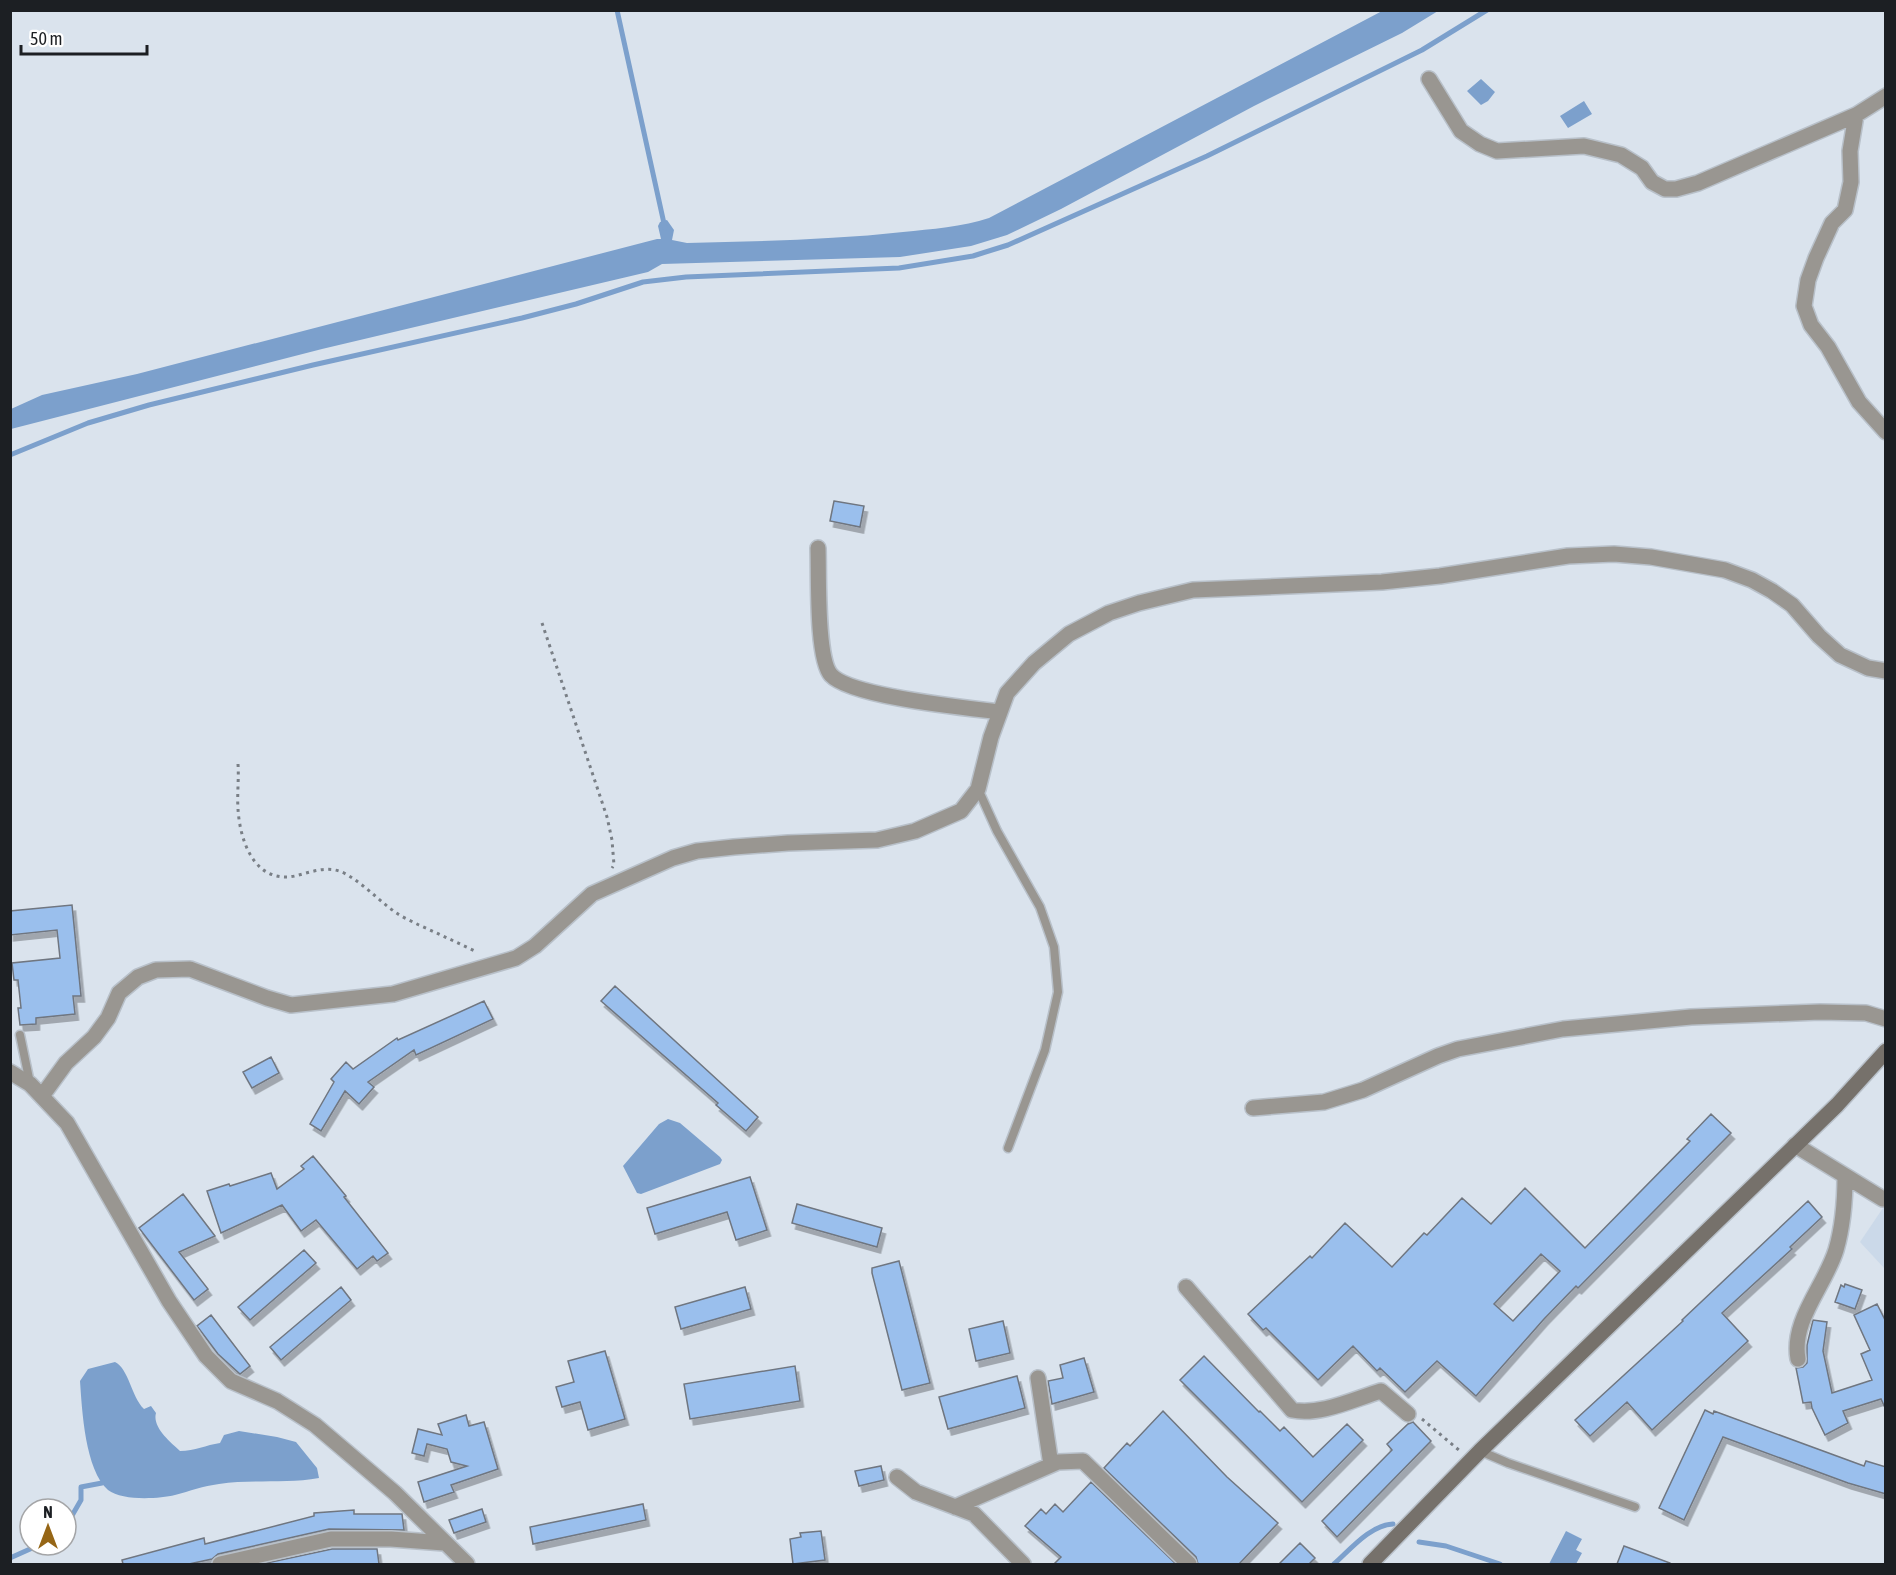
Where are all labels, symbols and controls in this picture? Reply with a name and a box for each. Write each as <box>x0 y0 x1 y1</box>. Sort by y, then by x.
scale bar <box>21 18 147 56</box>
text: 50 m <box>30 28 62 49</box>
north arrow <box>18 1497 78 1557</box>
text: N <box>43 1503 53 1521</box>

